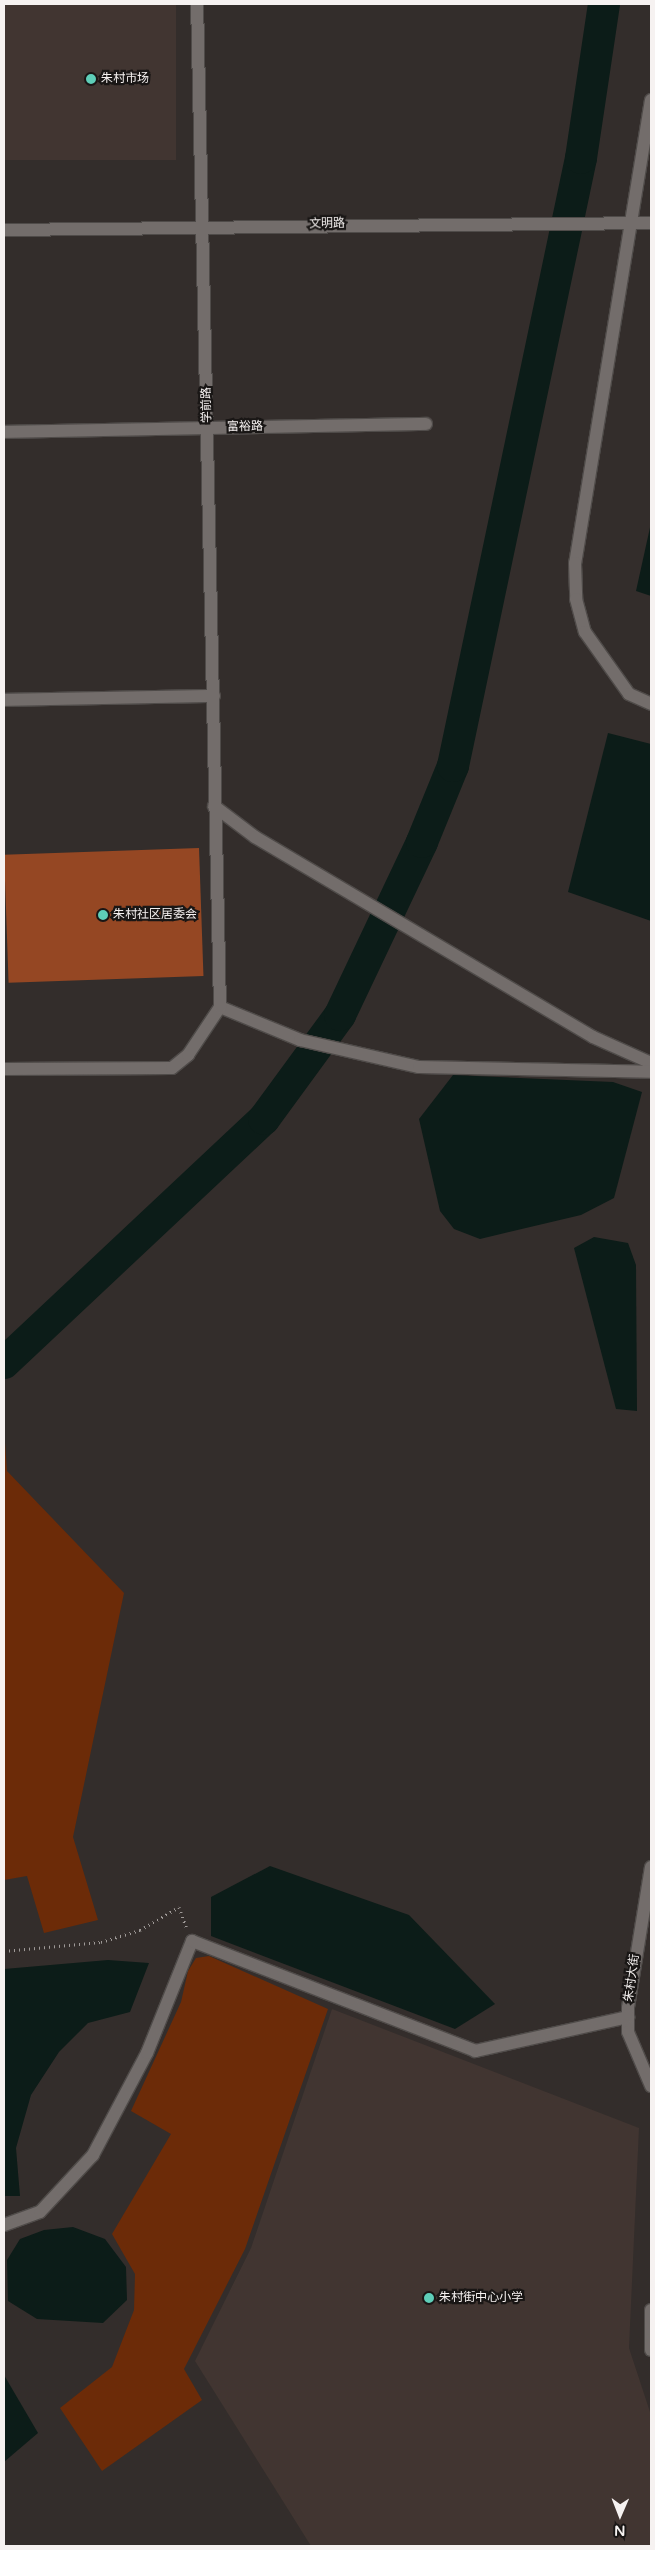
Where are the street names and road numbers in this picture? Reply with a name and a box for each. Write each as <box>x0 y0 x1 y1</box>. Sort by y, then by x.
street label: 文明路 <box>309 216 345 232</box>
street label: 学前路 <box>199 387 215 423</box>
street label: 富裕路 <box>227 419 263 435</box>
street label: 朱村大街 <box>622 1953 642 2003</box>

